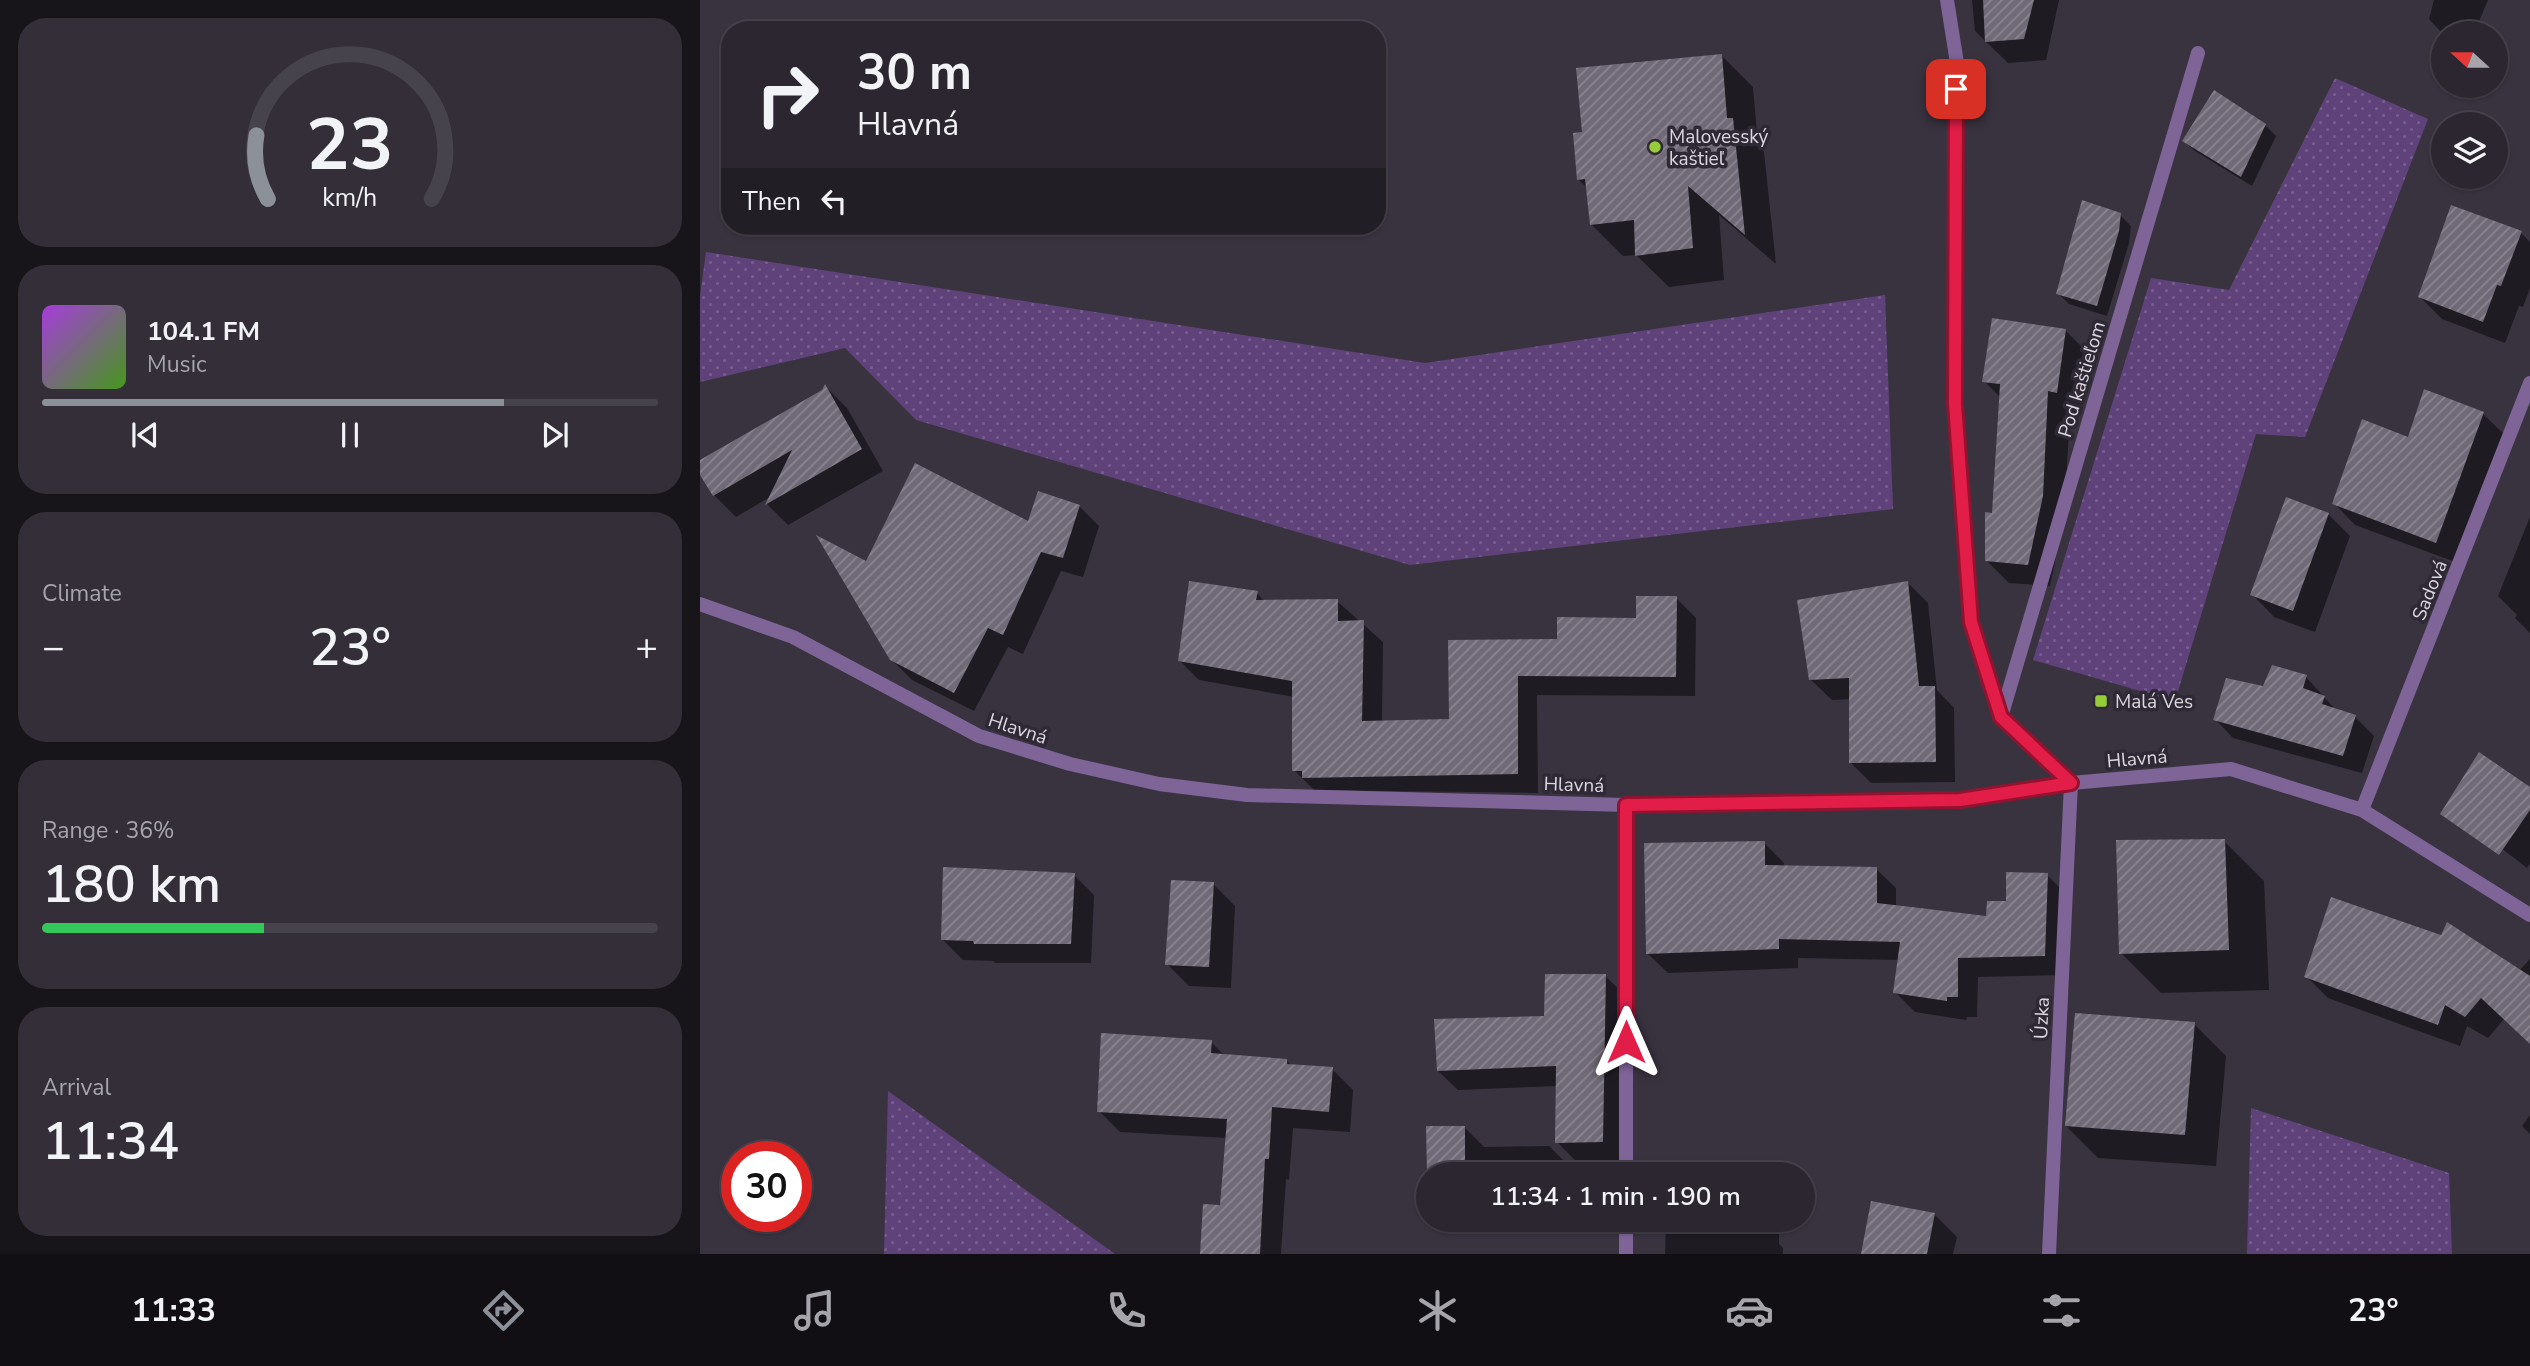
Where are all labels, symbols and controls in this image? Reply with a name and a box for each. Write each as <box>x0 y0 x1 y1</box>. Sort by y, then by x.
north arrow <box>2431 21 2508 98</box>
map controls <box>2431 21 2508 189</box>
text: 30 m <box>857 39 972 106</box>
icon: right <box>742 49 833 140</box>
pin <box>1926 59 1986 119</box>
icon: arrive <box>1937 70 1975 108</box>
text: 23 <box>306 95 394 195</box>
text: Hlavná <box>857 103 959 146</box>
button: layers <box>2431 112 2508 189</box>
place label: Malovesský kaštieľ <box>1669 124 1768 172</box>
marker: Malovesský kaštieľ <box>1647 139 1663 155</box>
text: km/h <box>322 180 378 214</box>
icon: left <box>815 182 853 220</box>
text: Then <box>742 184 801 219</box>
text: 104.1 FM <box>147 314 260 349</box>
street label: Pod kaštieľom <box>2052 318 2112 441</box>
text: Music <box>147 349 207 380</box>
icon: previous <box>126 416 164 454</box>
icon: pause <box>331 416 369 454</box>
icon: next <box>536 416 574 454</box>
street label: Sadová <box>2406 556 2454 624</box>
text: Climate <box>42 578 122 609</box>
text: 23° <box>309 612 391 683</box>
text: − <box>42 622 65 673</box>
text: + <box>635 622 658 673</box>
place label: Malá Ves <box>2115 689 2193 715</box>
marker: Malá Ves <box>2093 693 2109 709</box>
street label: Hlavná <box>985 707 1051 751</box>
street label: Hlavná <box>2106 743 2168 775</box>
street label: Hlavná <box>1543 771 1605 799</box>
text: Range · 36% <box>42 815 174 846</box>
text: 180 km <box>42 849 221 920</box>
street label: Úzka <box>2028 996 2056 1040</box>
position arrow <box>1589 1005 1663 1079</box>
text: Arrival <box>42 1072 111 1103</box>
text: 11:34 <box>42 1106 179 1177</box>
speed limit sign: 30 <box>721 1141 812 1232</box>
text: 11:34 · 1 min · 190 m <box>1490 1179 1741 1214</box>
icon: directions <box>479 1286 528 1335</box>
icon: music <box>790 1286 839 1335</box>
icon: phone <box>1102 1286 1151 1335</box>
icon: climate <box>1413 1286 1462 1335</box>
icon: car <box>1725 1286 1774 1335</box>
icon: filters <box>2037 1286 2086 1335</box>
text: 11:33 <box>131 1289 216 1332</box>
text: 23° <box>2348 1289 2399 1332</box>

